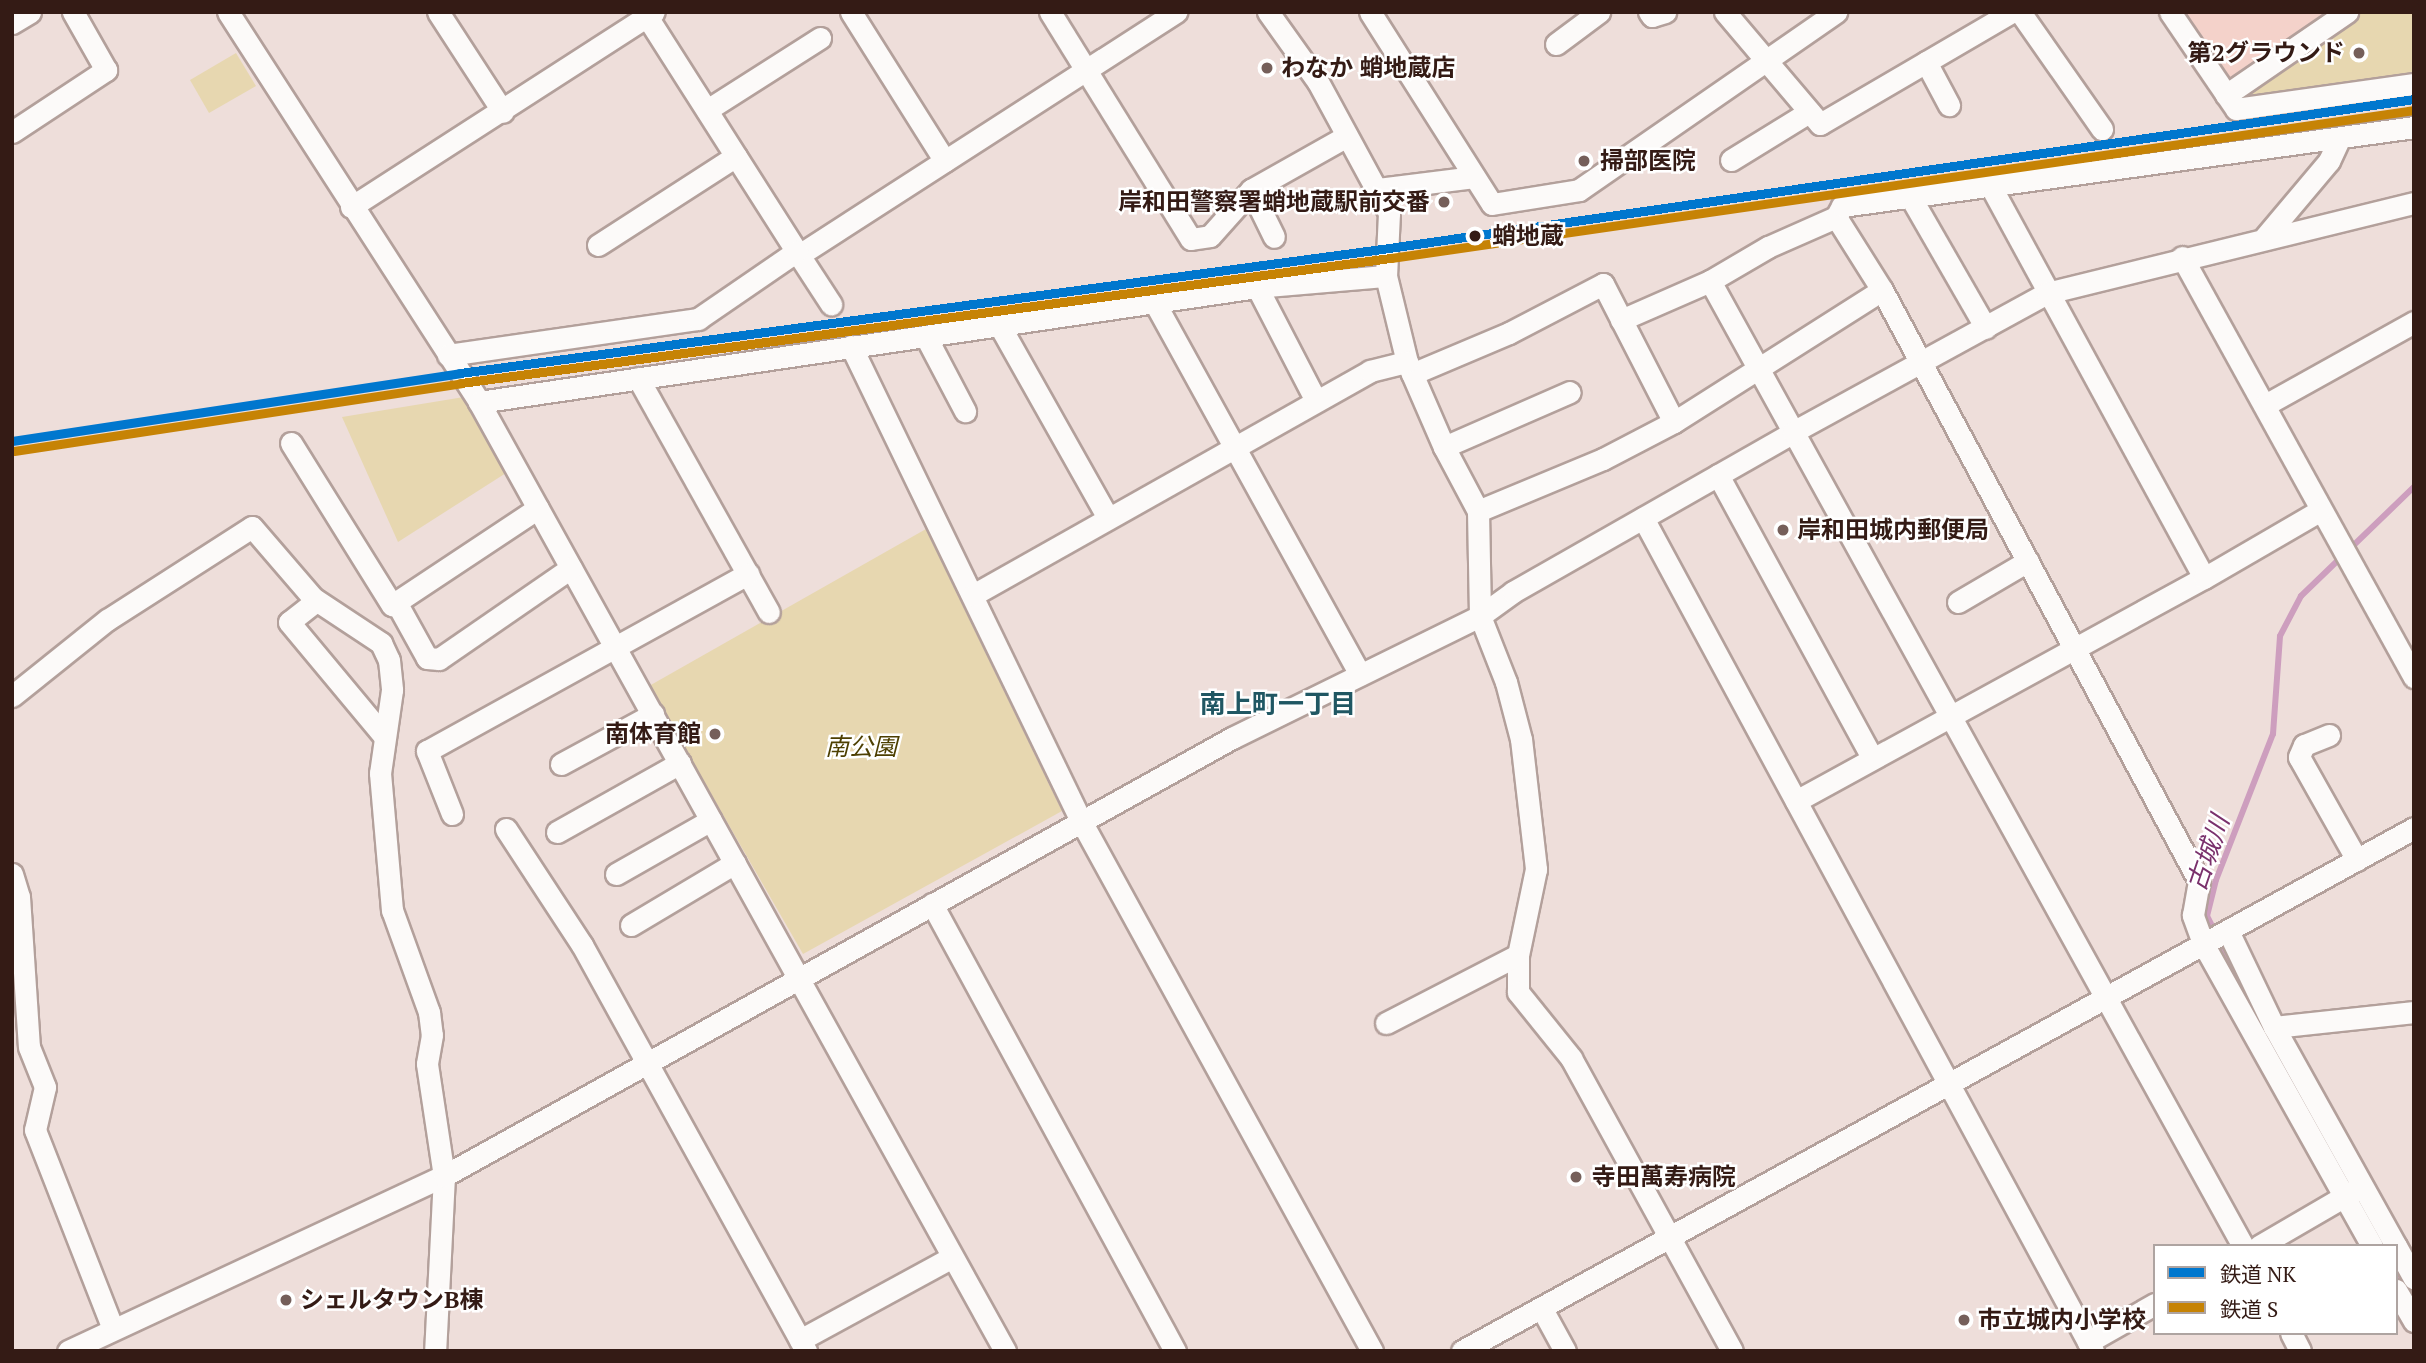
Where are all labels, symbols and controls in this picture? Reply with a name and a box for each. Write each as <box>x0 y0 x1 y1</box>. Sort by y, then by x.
place label: 第2グラウンド <box>2187 39 2345 67</box>
marker: 第2グラウンド <box>2351 45 2367 61</box>
place label: わなか 蛸地蔵店 <box>1281 54 1455 82</box>
marker: わなか 蛸地蔵店 <box>1259 60 1275 76</box>
place label: 掃部医院 <box>1600 147 1696 175</box>
marker: 掃部医院 <box>1574 151 1594 171</box>
place label: 岸和田警察署蛸地蔵駅前交番 <box>1118 188 1430 216</box>
marker: 岸和田警察署蛸地蔵駅前交番 <box>1436 194 1452 210</box>
place label: 蛸地蔵 <box>1492 222 1564 250</box>
marker: 蛸地蔵 <box>1464 225 1486 247</box>
place label: 岸和田城内郵便局 <box>1797 516 1989 544</box>
marker: 岸和田城内郵便局 <box>1775 522 1791 538</box>
district label: 南上町一丁目 <box>1200 688 1356 720</box>
place label: 南体育館 <box>605 720 701 748</box>
marker: 南体育館 <box>707 726 723 742</box>
park label: 南公園 <box>825 733 897 761</box>
water label: 古城川 <box>2181 811 2235 895</box>
place label: 寺田萬寿病院 <box>1592 1163 1736 1191</box>
marker: 寺田萬寿病院 <box>1566 1167 1586 1187</box>
legend <box>2153 1244 2398 1335</box>
text: 鉄道 NK <box>2220 1260 2296 1288</box>
place label: シェルタウンB棟 <box>300 1286 484 1314</box>
marker: シェルタウンB棟 <box>278 1292 294 1308</box>
text: 鉄道 S <box>2220 1295 2278 1323</box>
place label: 市立城内小学校 <box>1978 1306 2146 1334</box>
marker: 市立城内小学校 <box>1956 1312 1972 1328</box>

